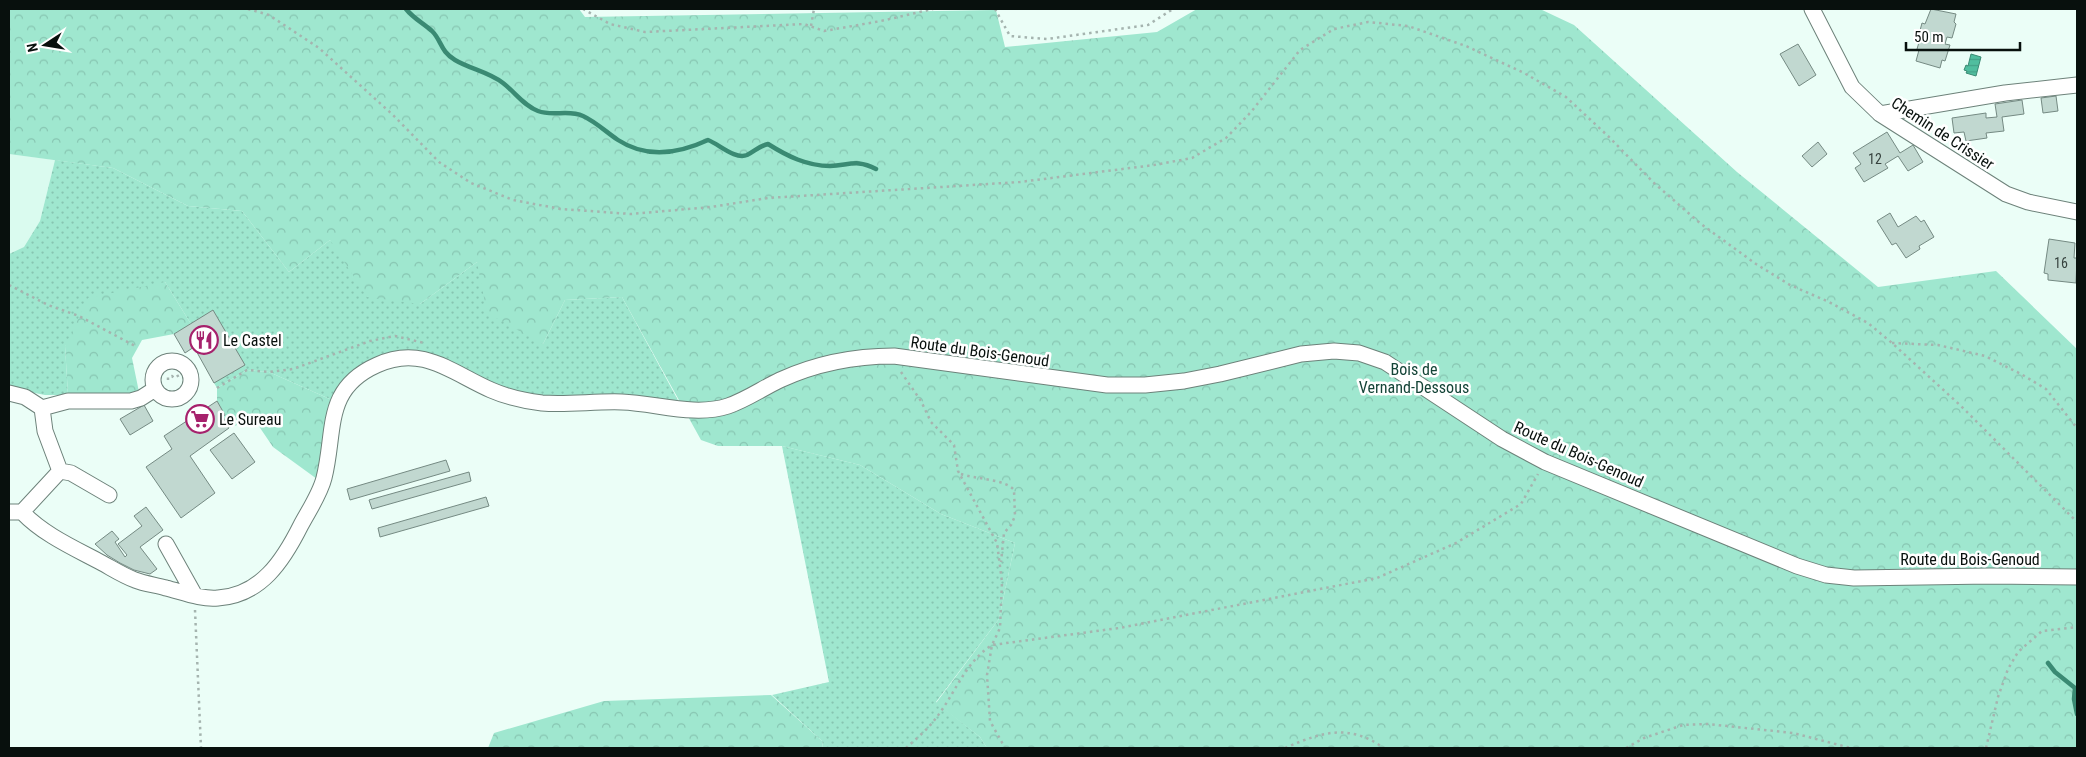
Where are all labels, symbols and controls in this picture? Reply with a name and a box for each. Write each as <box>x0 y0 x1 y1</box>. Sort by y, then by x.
north arrow <box>20 20 70 70</box>
scale bar <box>1906 20 2020 52</box>
text: 50 m <box>1914 28 1944 46</box>
text: N <box>24 42 41 54</box>
street label: Chemin de Crissier <box>1888 93 1998 174</box>
house number: 12 <box>1868 151 1882 167</box>
house number: 16 <box>2054 255 2068 271</box>
restaurant icon: Le Castel <box>189 325 219 355</box>
place label: Le Castel <box>223 331 282 350</box>
street label: Route du Bois-Genoud <box>909 332 1050 371</box>
park label: Bois de Vernand-Dessous <box>1359 360 1469 397</box>
supermarket icon: Le Sureau <box>185 404 215 434</box>
place label: Le Sureau <box>219 410 281 429</box>
street label: Route du Bois-Genoud <box>1511 417 1646 492</box>
street label: Route du Bois-Genoud <box>1900 550 2040 569</box>

